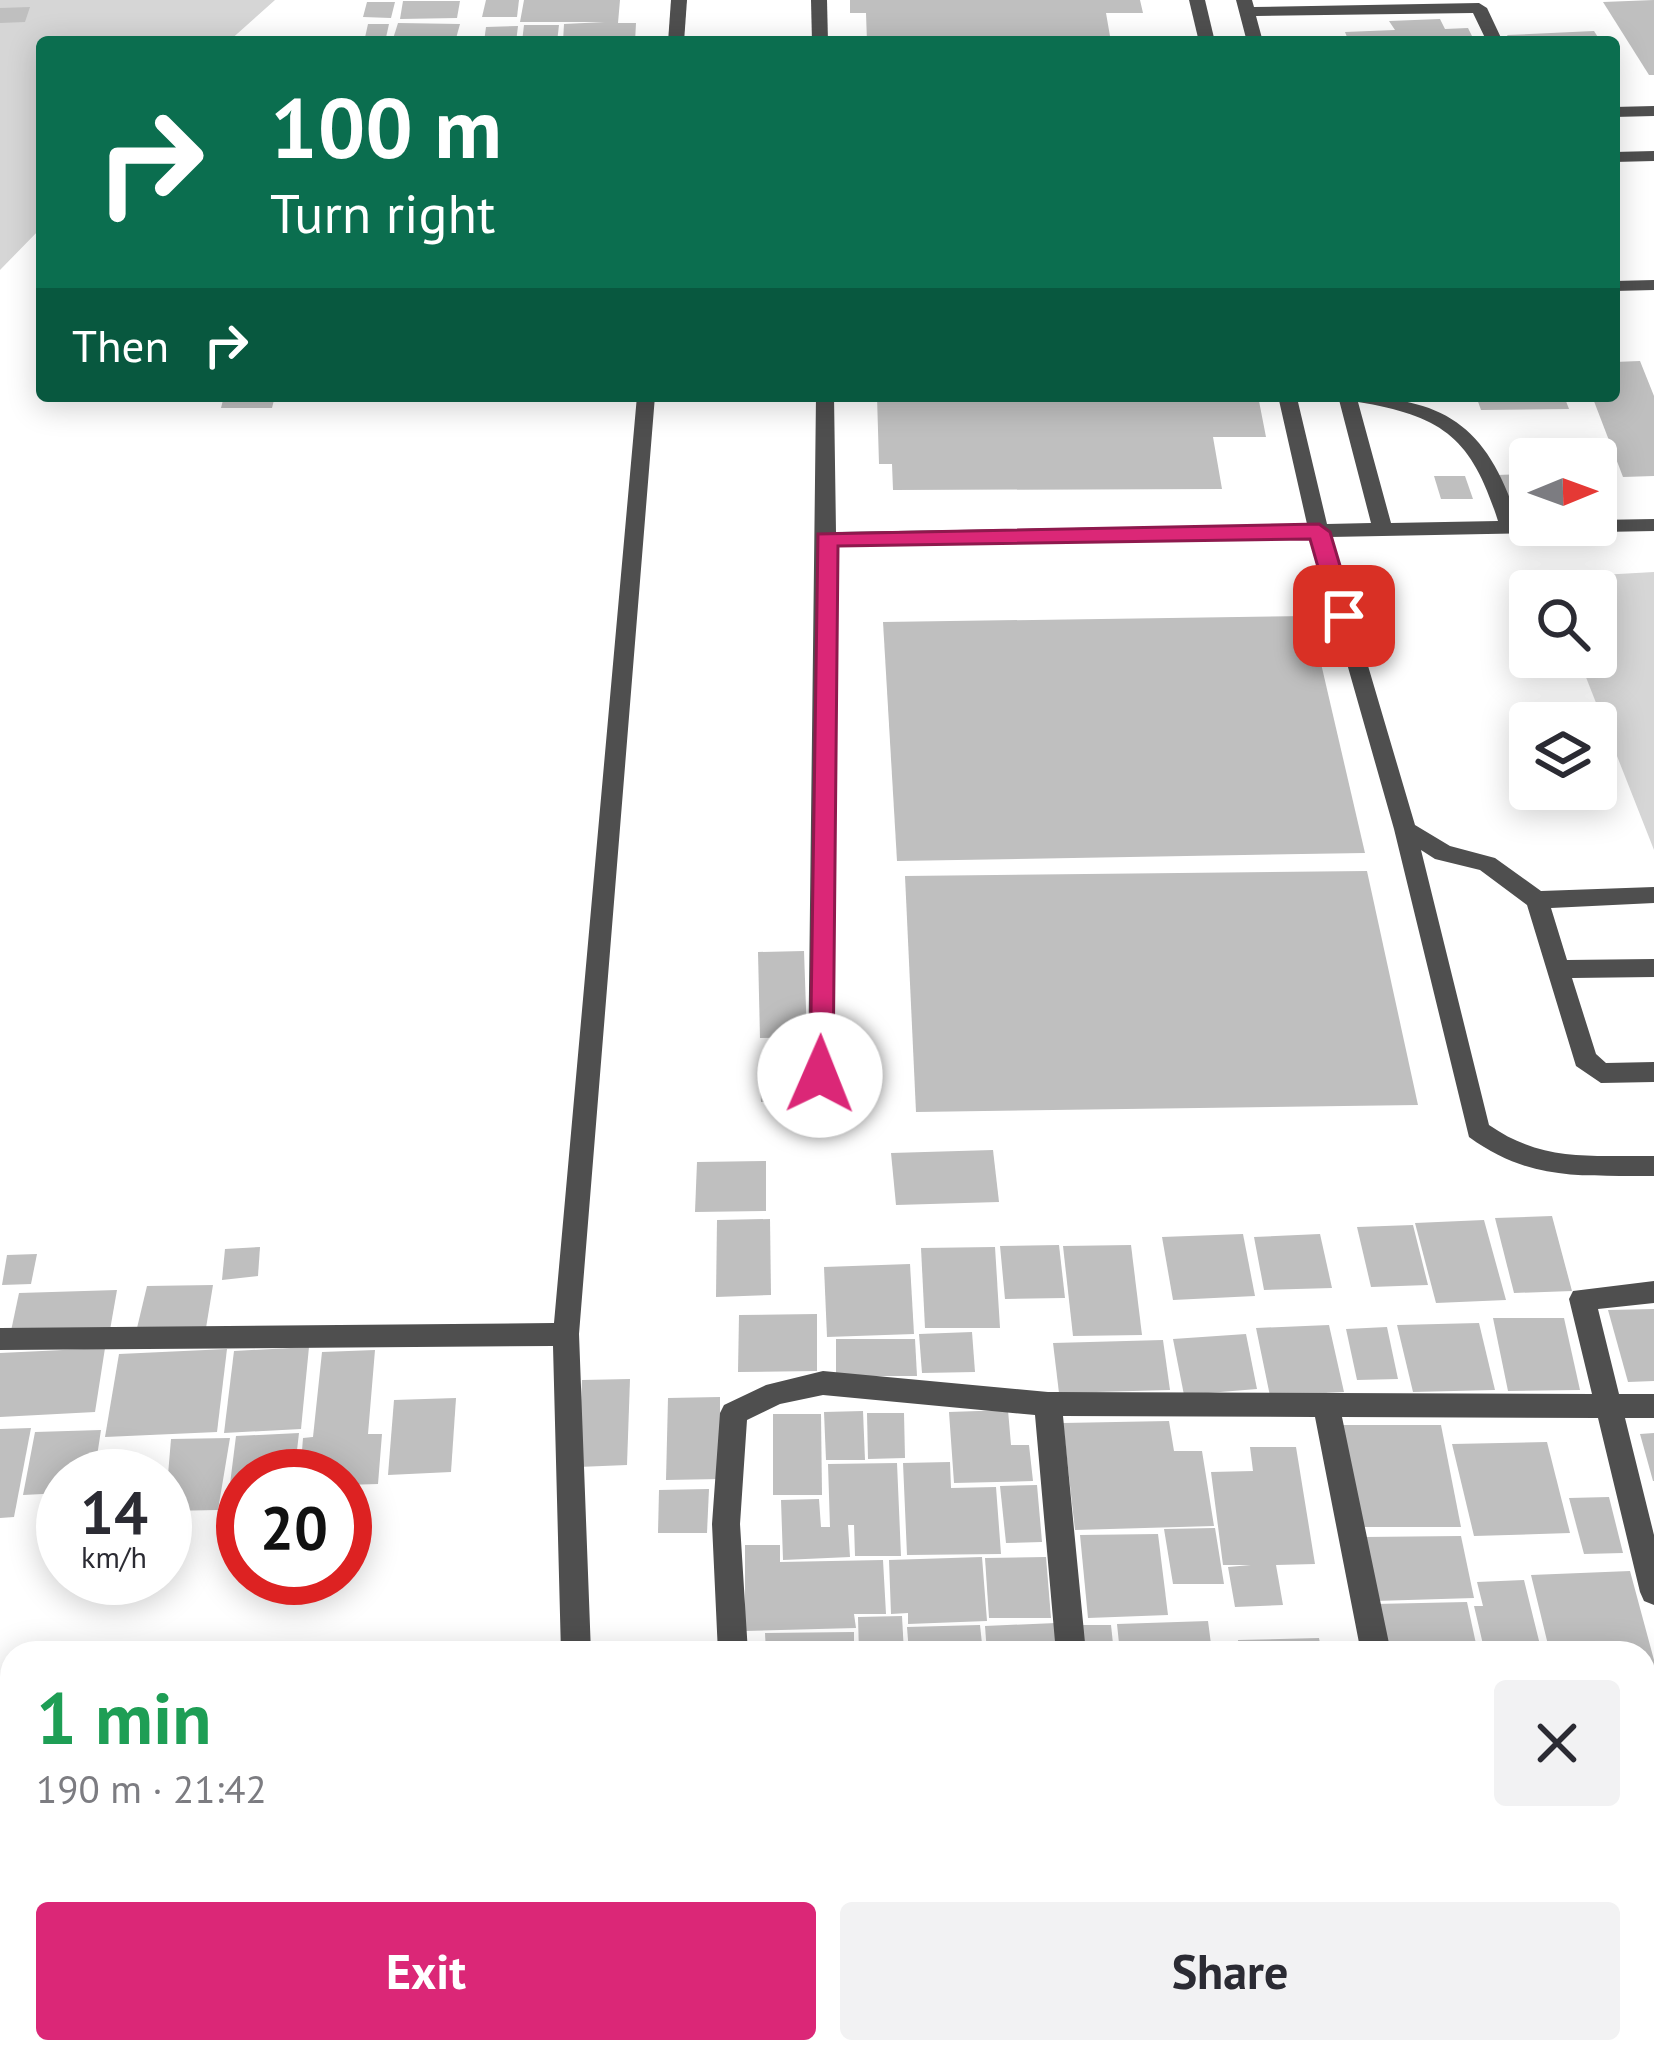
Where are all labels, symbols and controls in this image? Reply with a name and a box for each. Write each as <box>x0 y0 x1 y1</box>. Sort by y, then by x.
text: 100 m <box>270 72 502 181</box>
icon: right <box>72 84 228 240</box>
text: Turn right <box>270 178 495 248</box>
icon: right <box>193 312 259 378</box>
text: Then <box>72 316 169 374</box>
north arrow <box>1509 438 1617 546</box>
map controls <box>1509 438 1617 810</box>
pin <box>1293 565 1395 667</box>
button: search <box>1509 570 1617 678</box>
icon: arrive <box>1311 583 1377 649</box>
button: layers <box>1509 702 1617 810</box>
position arrow <box>757 1012 883 1138</box>
speed limit sign: 20 <box>216 1449 372 1605</box>
text: 14 <box>80 1473 148 1551</box>
text: km/h <box>81 1537 147 1576</box>
text: 1 min <box>36 1671 212 1764</box>
button: close <box>1494 1680 1620 1806</box>
text: 190 m · 21:42 <box>36 1763 267 1814</box>
button: Exit <box>36 1902 816 2040</box>
button: Share <box>840 1902 1620 2040</box>

